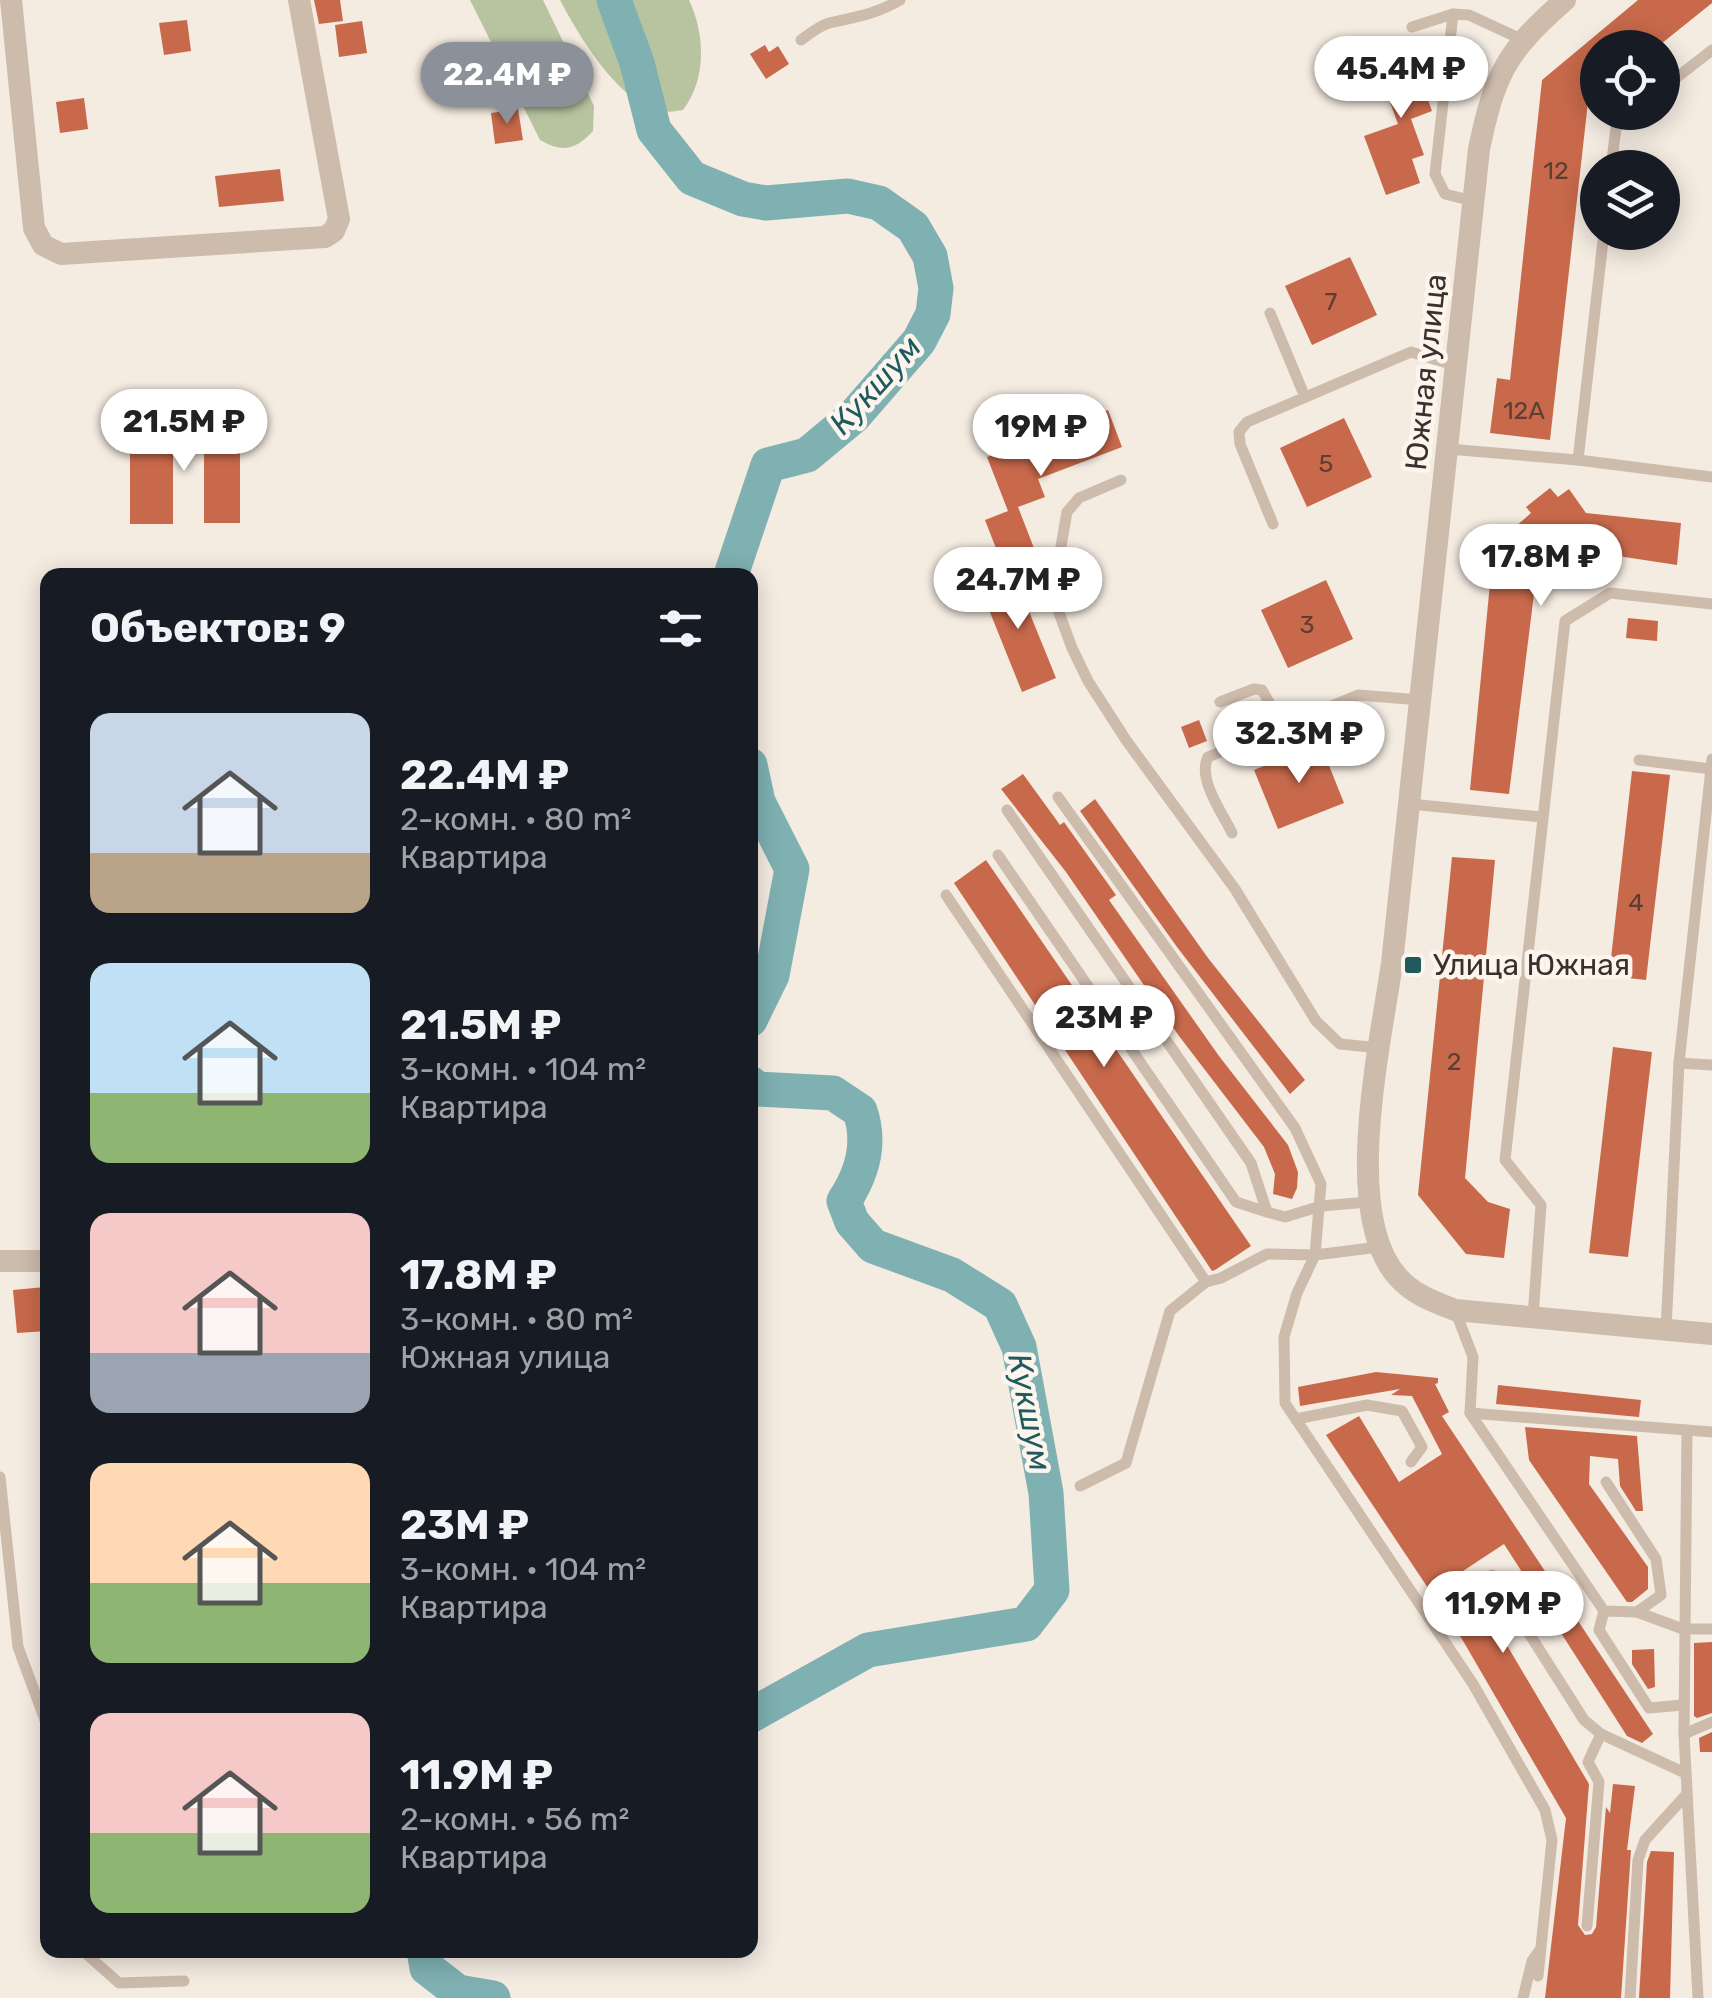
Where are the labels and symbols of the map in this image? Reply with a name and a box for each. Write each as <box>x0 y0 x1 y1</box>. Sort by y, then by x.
pin: 45.4M ₽ <box>1309 36 1493 121</box>
pin: 22.4M ₽ <box>415 42 599 127</box>
house number: 12 <box>1543 156 1569 185</box>
street label: Южная улица <box>1398 272 1454 472</box>
house number: 7 <box>1325 287 1338 316</box>
water label: Кукшум <box>821 328 929 442</box>
pin: 21.5M ₽ <box>92 389 276 474</box>
pin: 19M ₽ <box>971 394 1111 479</box>
house number: 12А <box>1503 396 1545 425</box>
house number: 5 <box>1319 449 1333 478</box>
pin: 17.8M ₽ <box>1449 524 1633 609</box>
pin: 24.7M ₽ <box>926 547 1110 632</box>
house number: 3 <box>1299 610 1315 639</box>
pin: 32.3M ₽ <box>1207 701 1391 786</box>
house number: 4 <box>1628 888 1644 917</box>
place label: Улица Южная <box>1433 947 1630 983</box>
marker: Улица Южная <box>1402 954 1424 976</box>
pin: 23M ₽ <box>1034 985 1174 1070</box>
house number: 2 <box>1447 1047 1461 1076</box>
water label: Кукшум <box>1000 1350 1060 1474</box>
pin: 11.9M ₽ <box>1411 1571 1595 1656</box>

